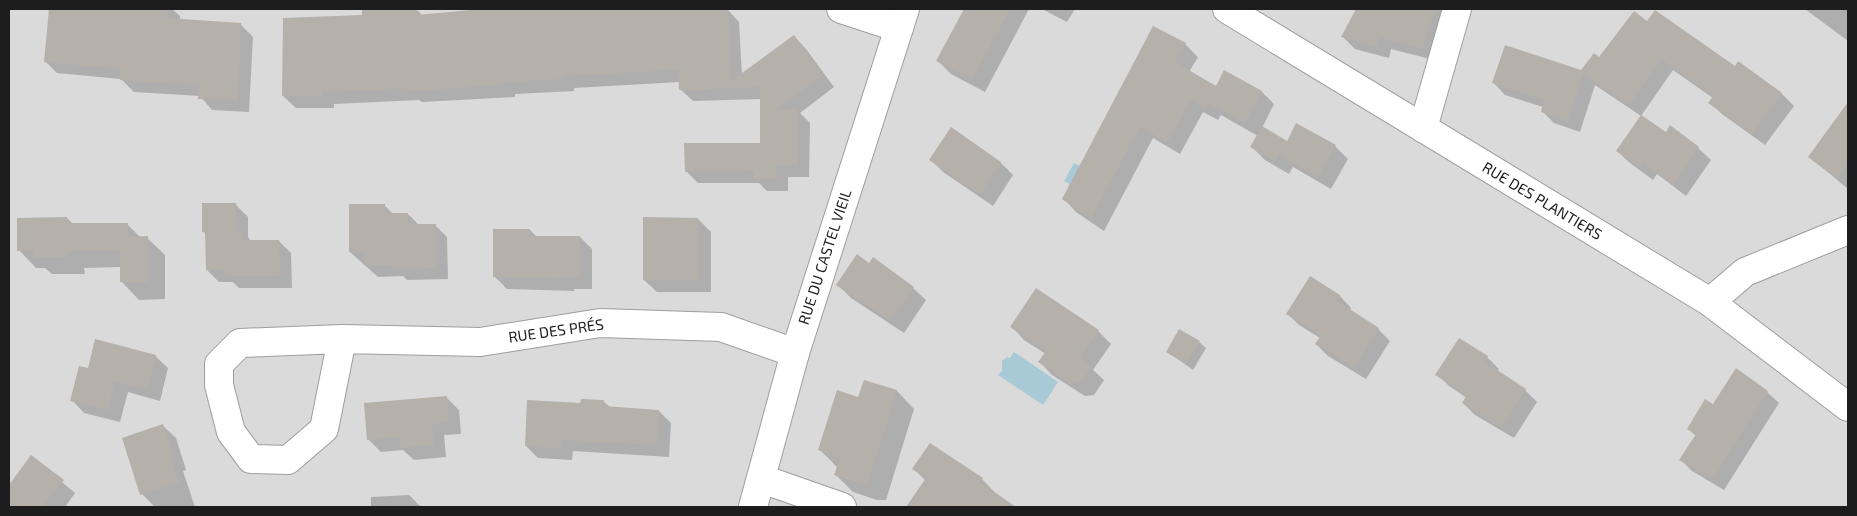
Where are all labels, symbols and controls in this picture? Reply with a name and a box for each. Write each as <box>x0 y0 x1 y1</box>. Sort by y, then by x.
street label: RUE DES PLANTIERS <box>1479 157 1606 243</box>
street label: RUE DU CASTEL VIEIL <box>794 187 855 327</box>
street label: RUE DES PRÉS <box>507 314 605 346</box>

